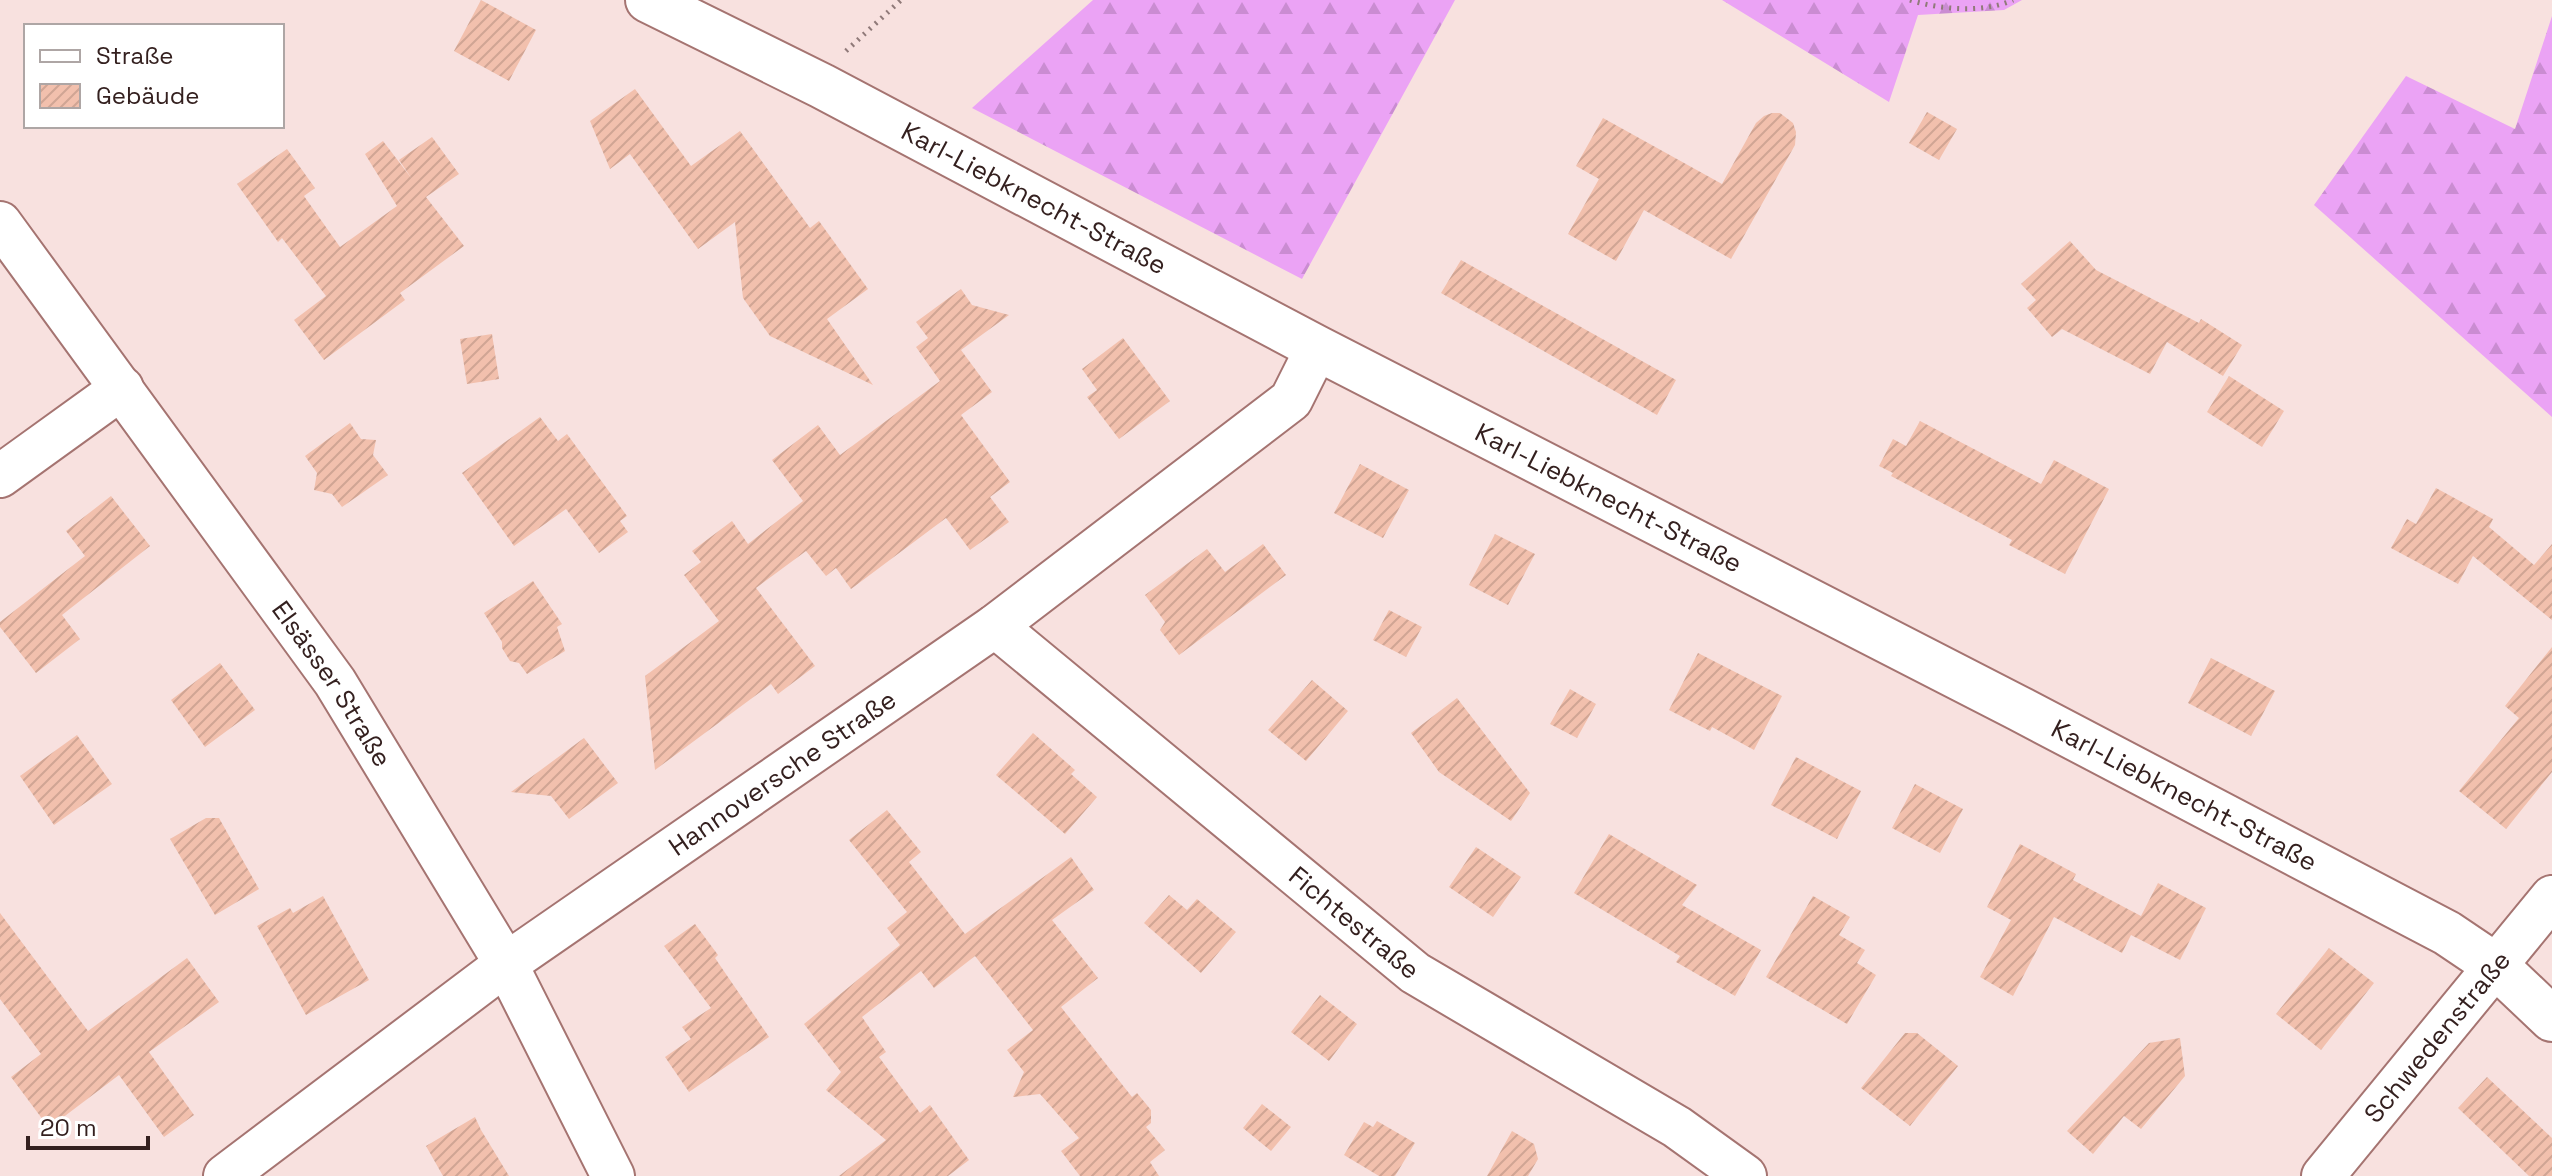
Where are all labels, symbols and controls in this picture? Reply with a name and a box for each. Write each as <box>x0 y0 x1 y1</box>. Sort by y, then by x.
legend <box>24 24 284 128</box>
text: Straße <box>96 40 173 71</box>
text: Gebäude <box>96 80 199 111</box>
street label: Karl-Liebknecht-Straße <box>896 114 1173 282</box>
street label: Karl-Liebknecht-Straße <box>1469 415 1748 580</box>
street label: Elsässer Straße <box>264 594 399 773</box>
street label: Hannoversche Straße <box>662 682 903 863</box>
street label: Karl-Liebknecht-Straße <box>2046 712 2323 879</box>
street label: Fichtestraße <box>1282 859 1427 987</box>
street label: Schwedenstraße <box>2357 944 2518 1130</box>
scale bar <box>28 1100 148 1150</box>
text: 20 m <box>40 1112 97 1143</box>

